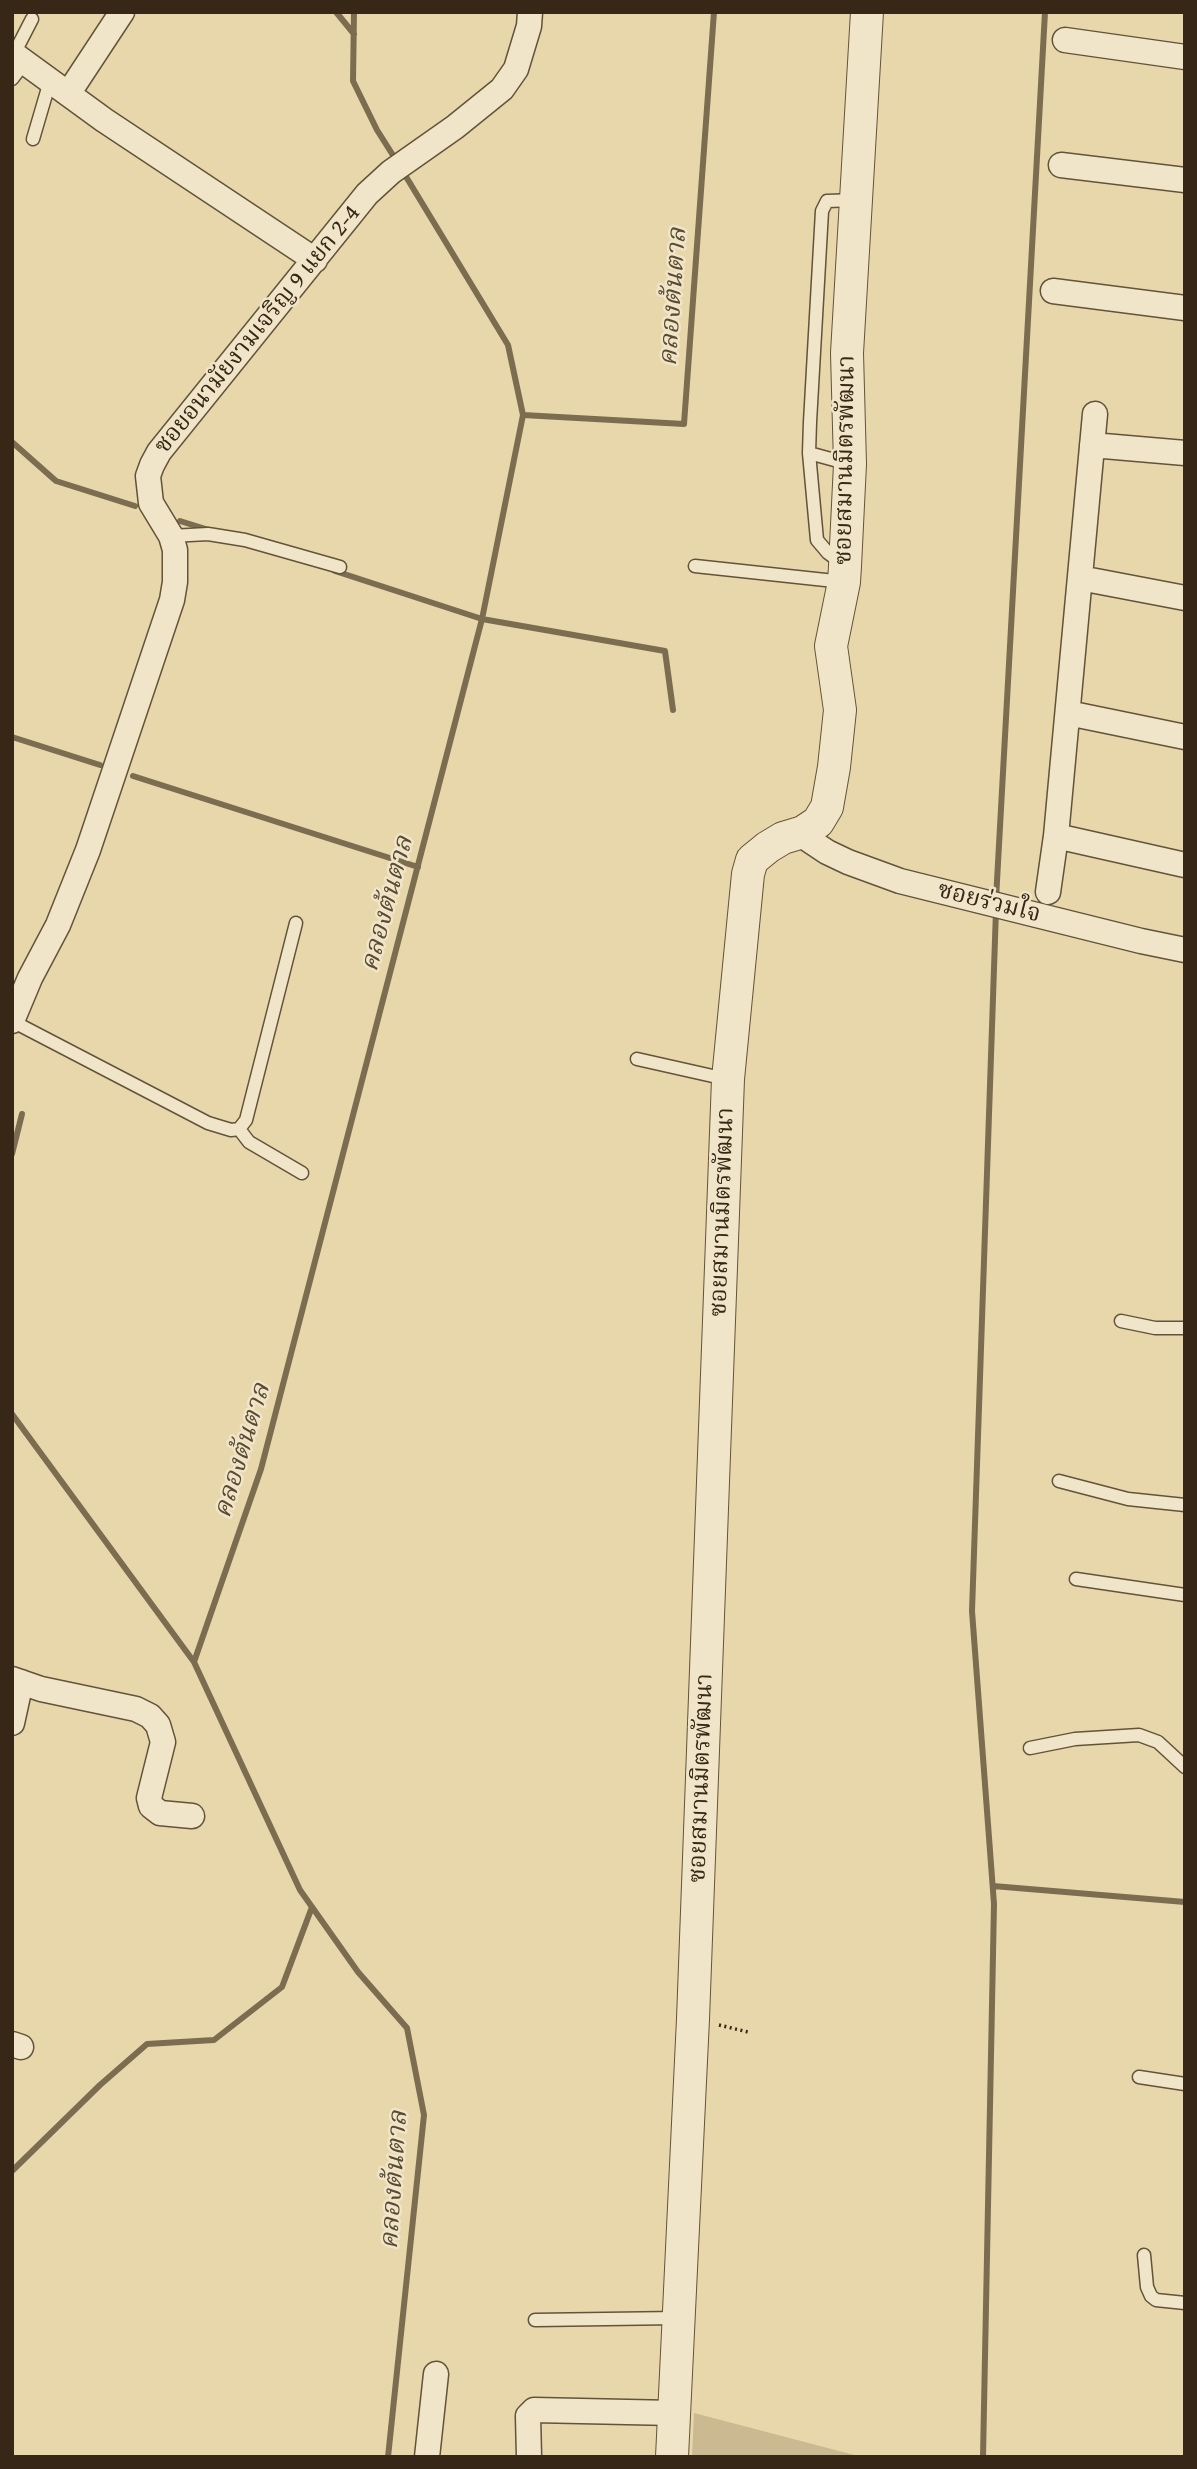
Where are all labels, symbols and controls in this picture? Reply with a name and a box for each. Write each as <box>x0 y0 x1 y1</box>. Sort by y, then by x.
street label: ซอยอนามัยงามเจริญ 9 แยก 2-4 <box>149 200 367 460</box>
water label: คลองต้นตาล <box>654 227 694 367</box>
street label: ซอยสมานมิตรพัฒนา <box>830 355 862 565</box>
water label: คลองต้นตาล <box>355 833 421 975</box>
street label: ซอยร่วมใจ <box>934 876 1044 930</box>
street label: ซอยสมานมิตรพัฒนา <box>705 1107 741 1317</box>
water label: คลองต้นตาล <box>208 1380 278 1522</box>
street label: ซอยสมานมิตรพัฒนา <box>684 1673 720 1883</box>
water label: คลองต้นตาล <box>375 2110 415 2250</box>

